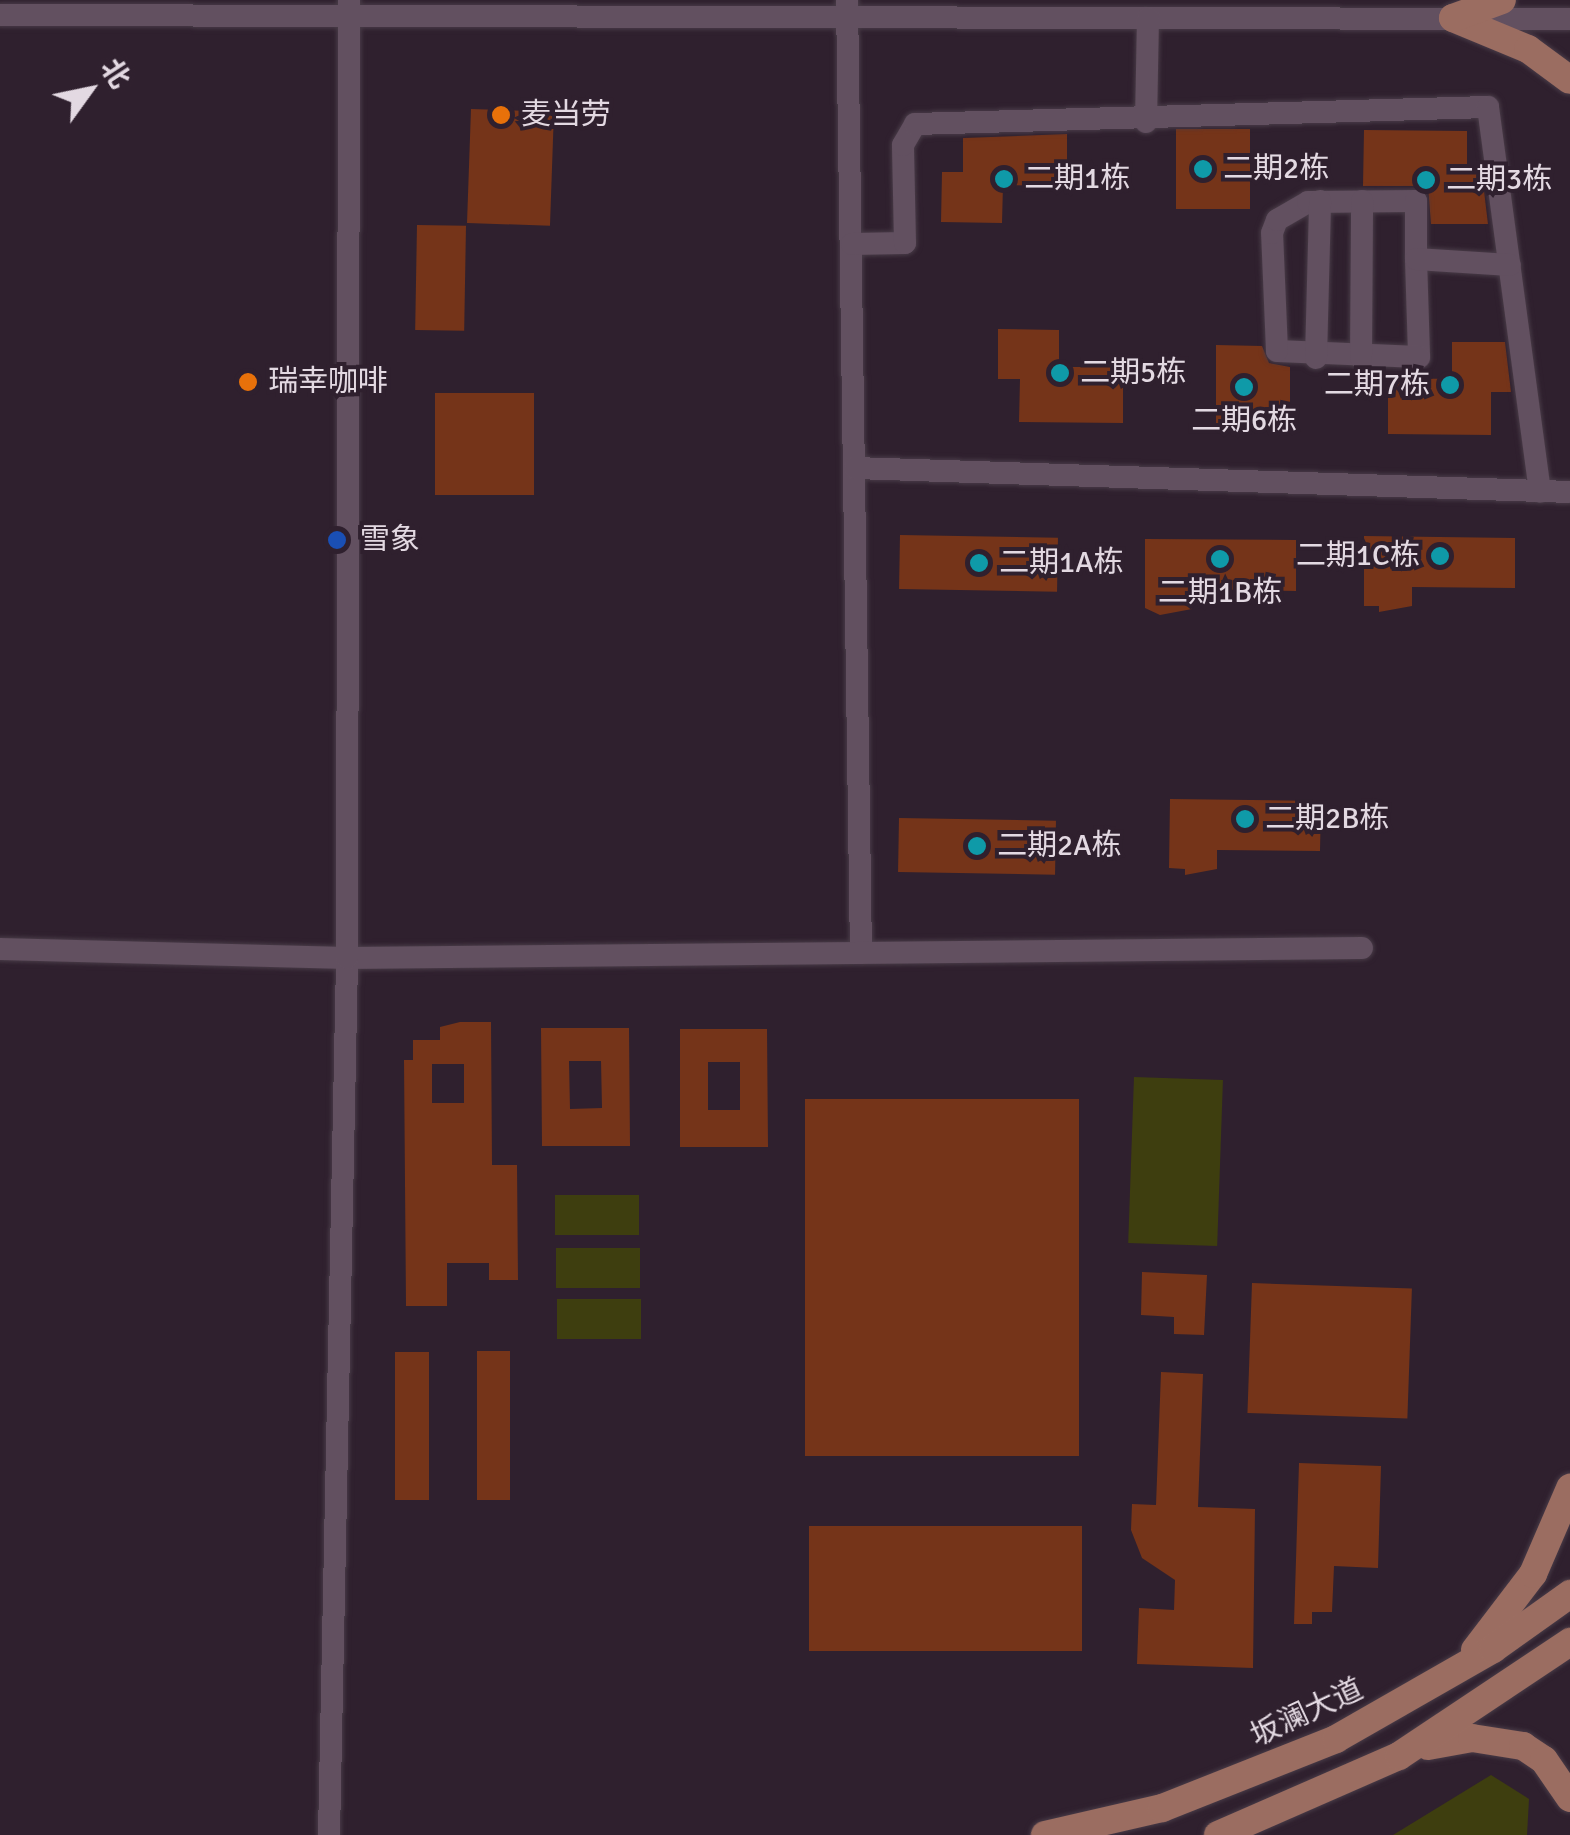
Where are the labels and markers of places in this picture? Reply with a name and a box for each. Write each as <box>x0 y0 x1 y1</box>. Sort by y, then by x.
place label: 麦当劳 <box>521 97 611 133</box>
marker: 麦当劳 <box>490 104 512 126</box>
place label: 二期2栋 <box>1223 151 1329 187</box>
marker: 二期2栋 <box>1192 158 1214 180</box>
place label: 二期1栋 <box>1024 161 1130 197</box>
place label: 二期3栋 <box>1446 162 1552 198</box>
marker: 二期1栋 <box>993 168 1015 190</box>
marker: 二期3栋 <box>1415 169 1437 191</box>
place label: 二期5栋 <box>1080 355 1186 391</box>
marker: 二期5栋 <box>1049 362 1071 384</box>
place label: 瑞幸咖啡 <box>268 364 388 400</box>
place label: 二期7栋 <box>1324 367 1430 403</box>
marker: 瑞幸咖啡 <box>237 371 259 393</box>
marker: 二期7栋 <box>1439 374 1461 396</box>
marker: 二期6栋 <box>1233 376 1255 398</box>
place label: 二期6栋 <box>1191 403 1297 439</box>
place label: 雪象 <box>360 522 420 558</box>
marker: 雪象 <box>324 527 350 553</box>
place label: 二期1C栋 <box>1296 538 1420 574</box>
place label: 二期1A栋 <box>999 545 1124 581</box>
marker: 二期1C栋 <box>1429 545 1451 567</box>
marker: 二期1B栋 <box>1209 548 1231 570</box>
marker: 二期1A栋 <box>968 552 990 574</box>
place label: 二期1B栋 <box>1158 575 1282 611</box>
place label: 二期2B栋 <box>1265 801 1389 837</box>
marker: 二期2B栋 <box>1234 808 1256 830</box>
place label: 二期2A栋 <box>997 828 1122 864</box>
marker: 二期2A栋 <box>966 835 988 857</box>

